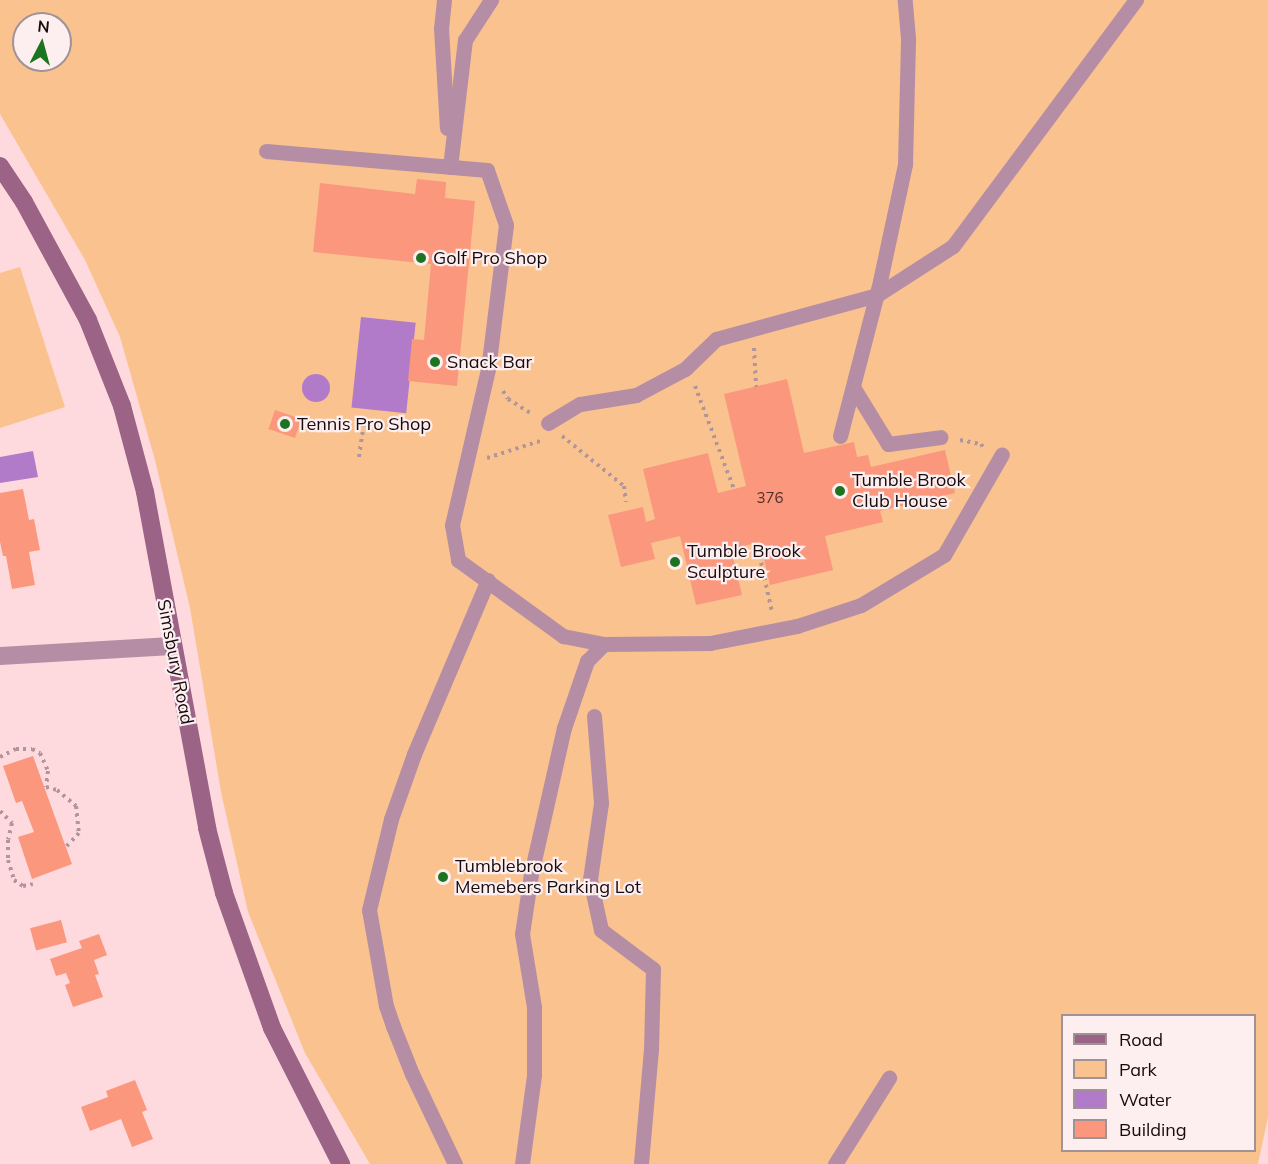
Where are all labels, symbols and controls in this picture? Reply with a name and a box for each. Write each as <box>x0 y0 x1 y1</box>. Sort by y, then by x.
north arrow <box>12 12 72 72</box>
text: N <box>37 16 51 37</box>
place label: Golf Pro Shop <box>433 247 547 269</box>
marker: Golf Pro Shop <box>414 251 428 265</box>
place label: Snack Bar <box>447 351 532 373</box>
marker: Snack Bar <box>428 355 442 369</box>
place label: Tennis Pro Shop <box>297 413 431 435</box>
marker: Tennis Pro Shop <box>278 417 292 431</box>
place label: Tumble Brook Club House <box>852 470 966 512</box>
marker: Tumble Brook Club House <box>833 484 847 498</box>
house number: 376 <box>757 489 783 507</box>
place label: Tumble Brook Sculpture <box>687 541 801 584</box>
marker: Tumble Brook Sculpture <box>668 555 682 569</box>
street label: Simsbury Road <box>152 598 198 726</box>
place label: Tumblebrook Memebers Parking Lot <box>455 856 641 898</box>
marker: Tumblebrook Memebers Parking Lot <box>436 870 450 884</box>
legend <box>1061 1014 1256 1152</box>
text: Road <box>1119 1028 1163 1051</box>
text: Park <box>1119 1058 1157 1081</box>
text: Water <box>1119 1088 1171 1111</box>
text: Building <box>1119 1118 1187 1141</box>

